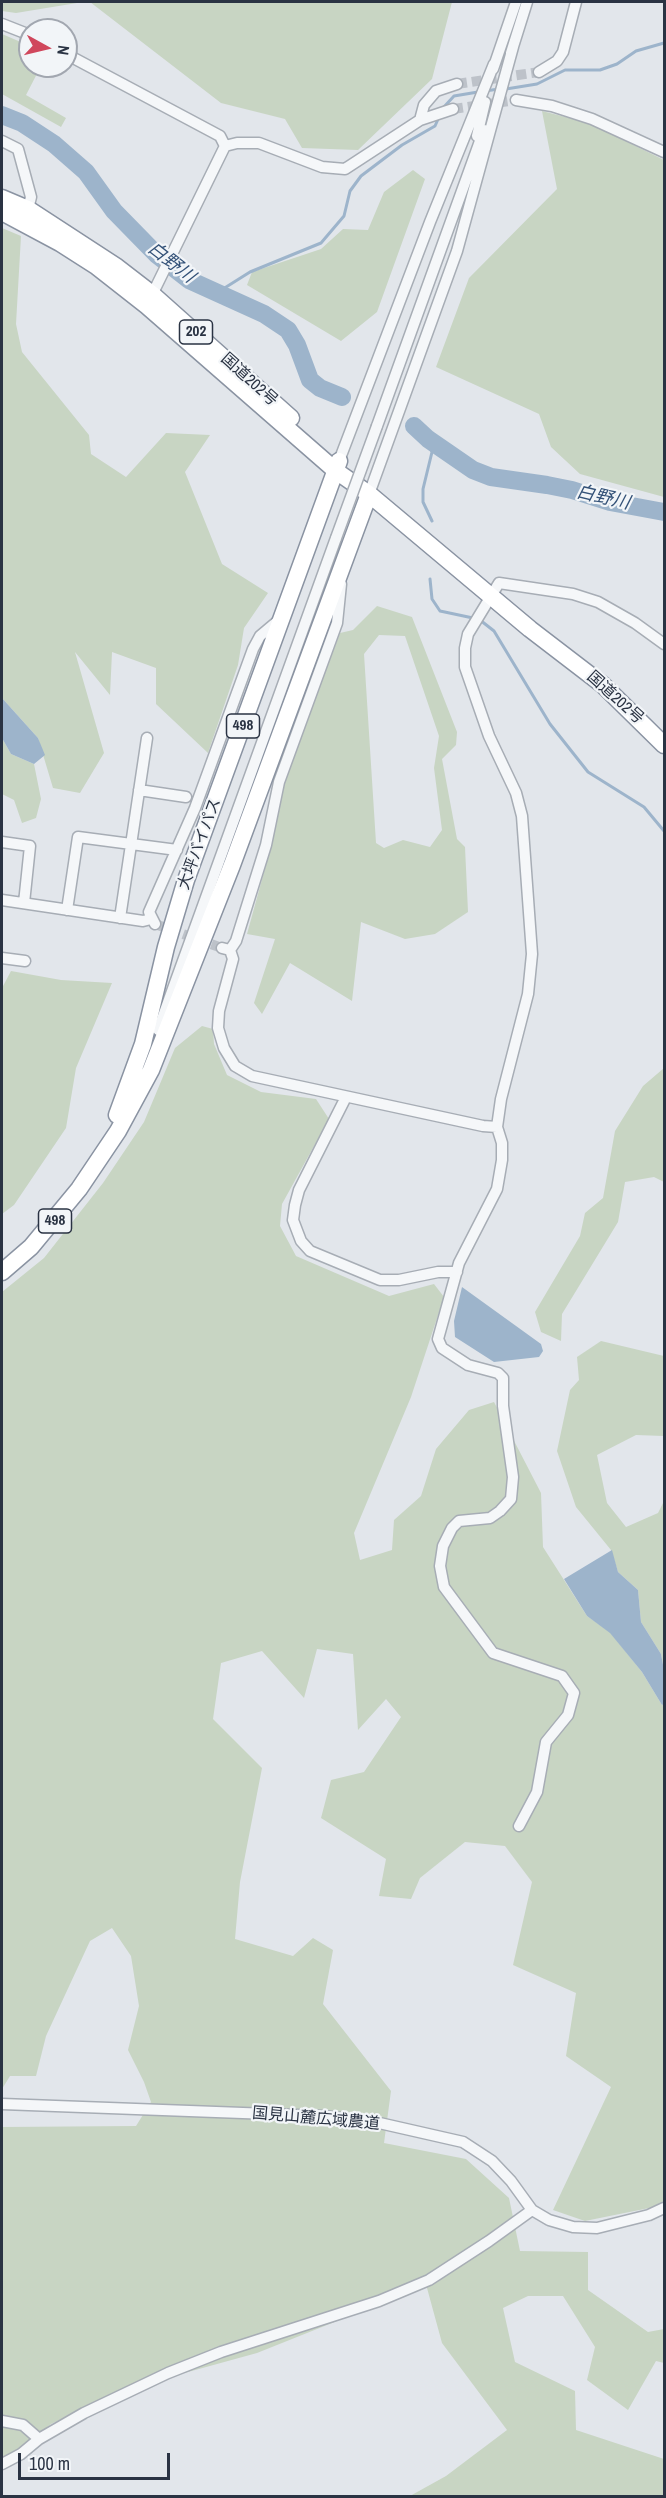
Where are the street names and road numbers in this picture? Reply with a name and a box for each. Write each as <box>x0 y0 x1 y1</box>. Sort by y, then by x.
road number: 202 <box>180 320 212 344</box>
street label: 国道202号 <box>217 349 281 411</box>
street label: 国道202号 <box>583 667 647 729</box>
road number: 498 <box>226 714 260 738</box>
street label: 大坪バイパス <box>175 796 225 892</box>
road number: 498 <box>38 1209 72 1233</box>
street label: 国見山麓広域農道 <box>251 2104 381 2134</box>

